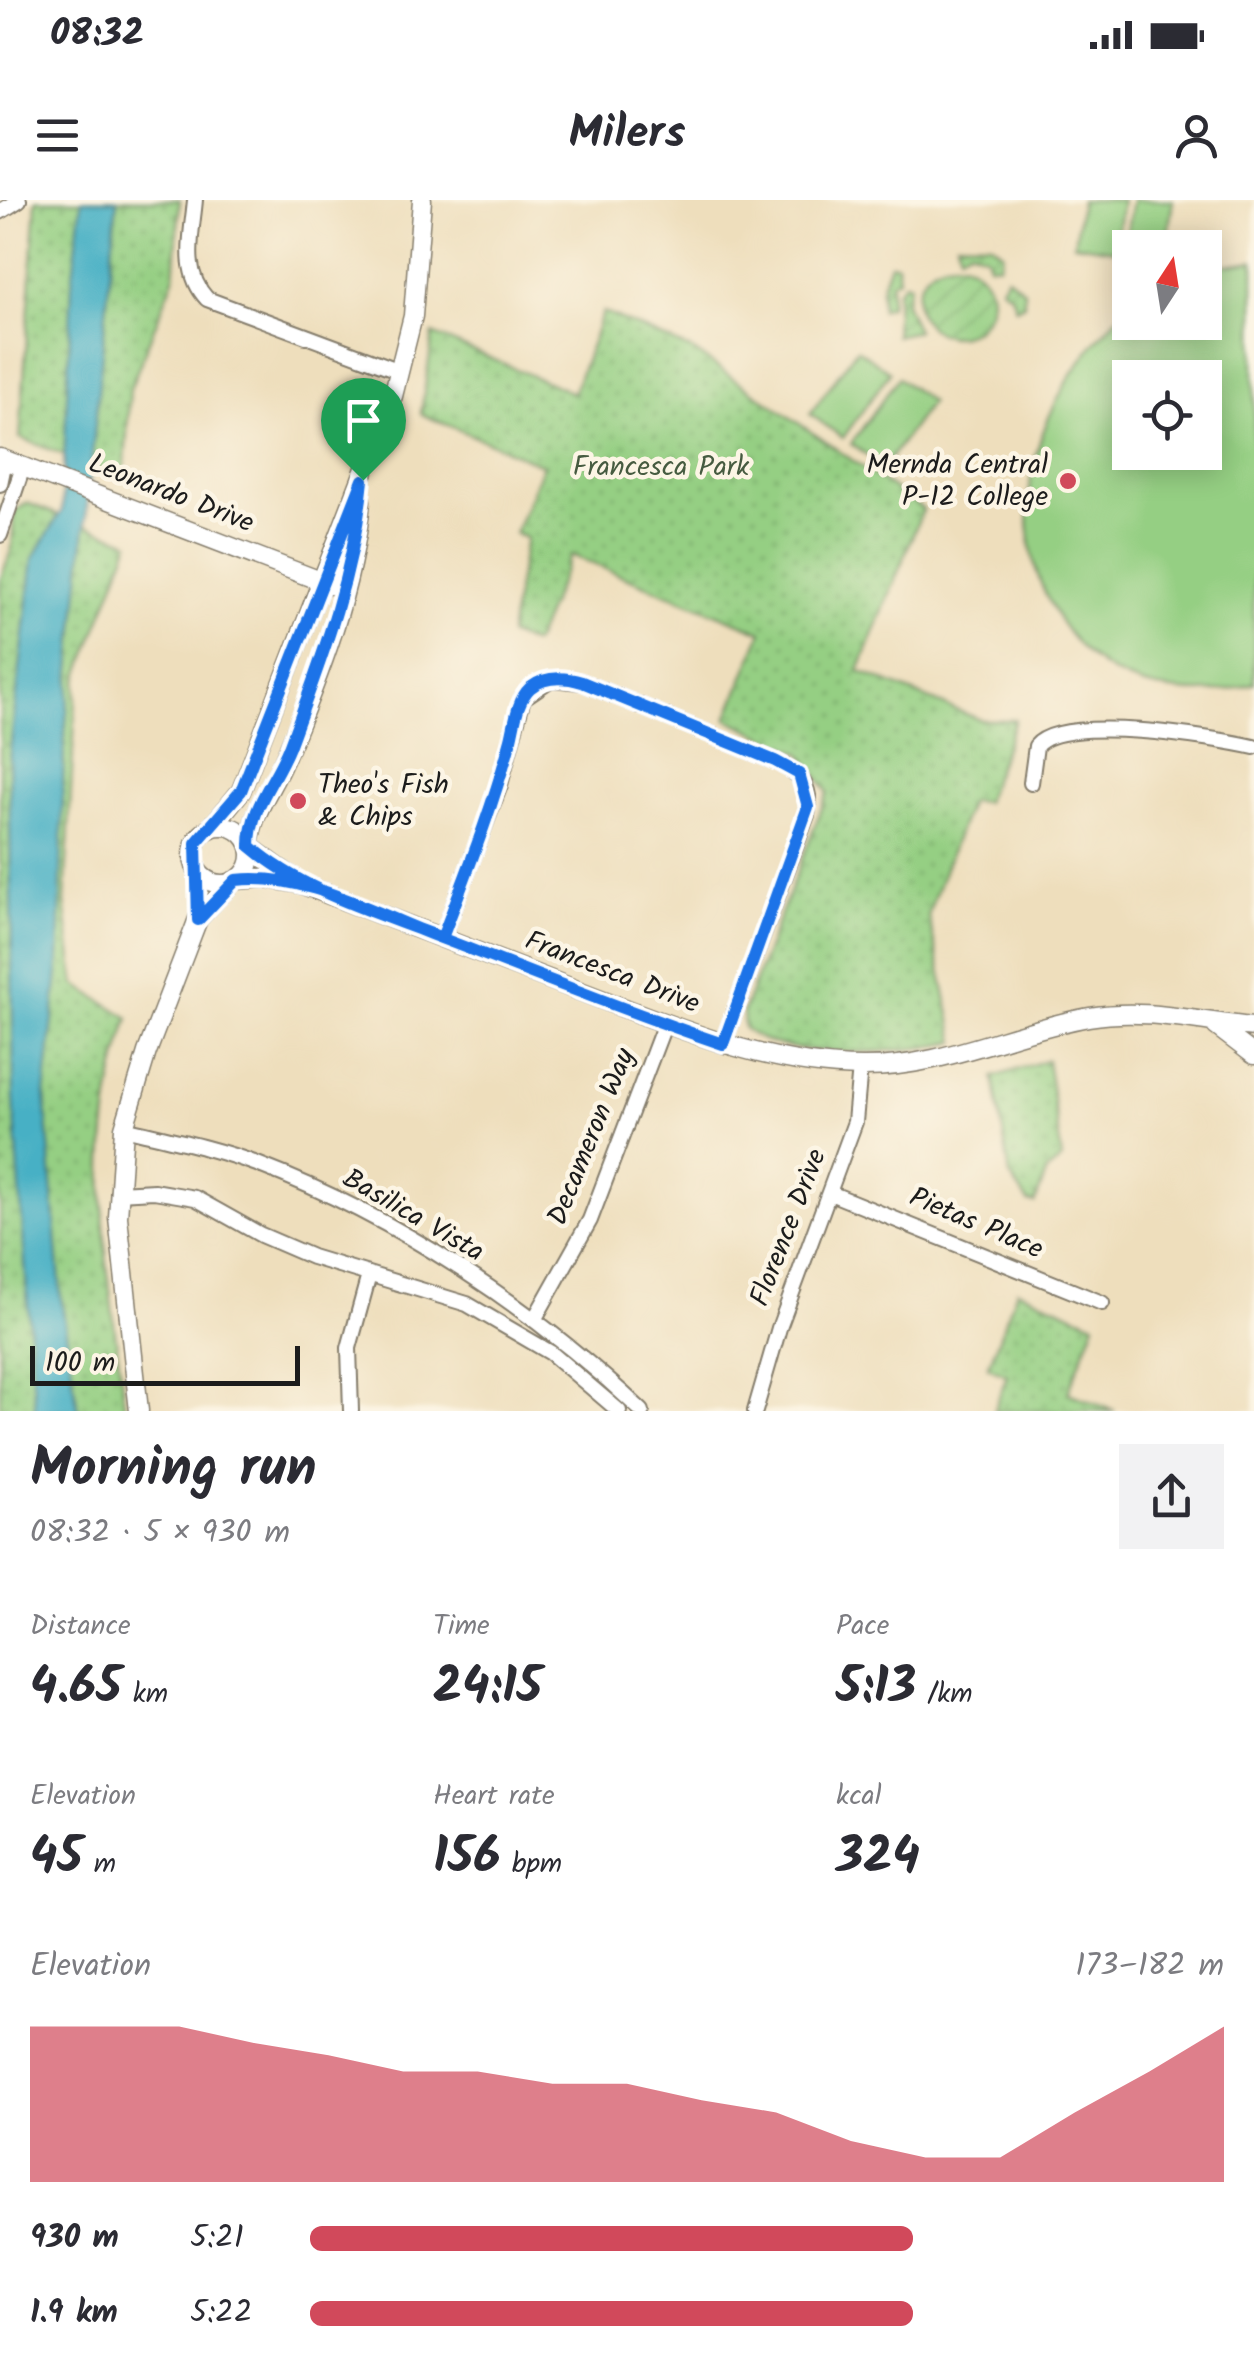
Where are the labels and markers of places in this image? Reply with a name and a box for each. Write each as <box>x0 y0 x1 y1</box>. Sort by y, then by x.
pin <box>321 378 406 481</box>
place label: Mernda Central P-12 College <box>866 443 1048 520</box>
marker: Mernda Central P-12 College <box>1057 470 1079 492</box>
place label: Theo's Fish & Chips <box>318 763 449 840</box>
marker: Theo's Fish & Chips <box>287 790 309 812</box>

